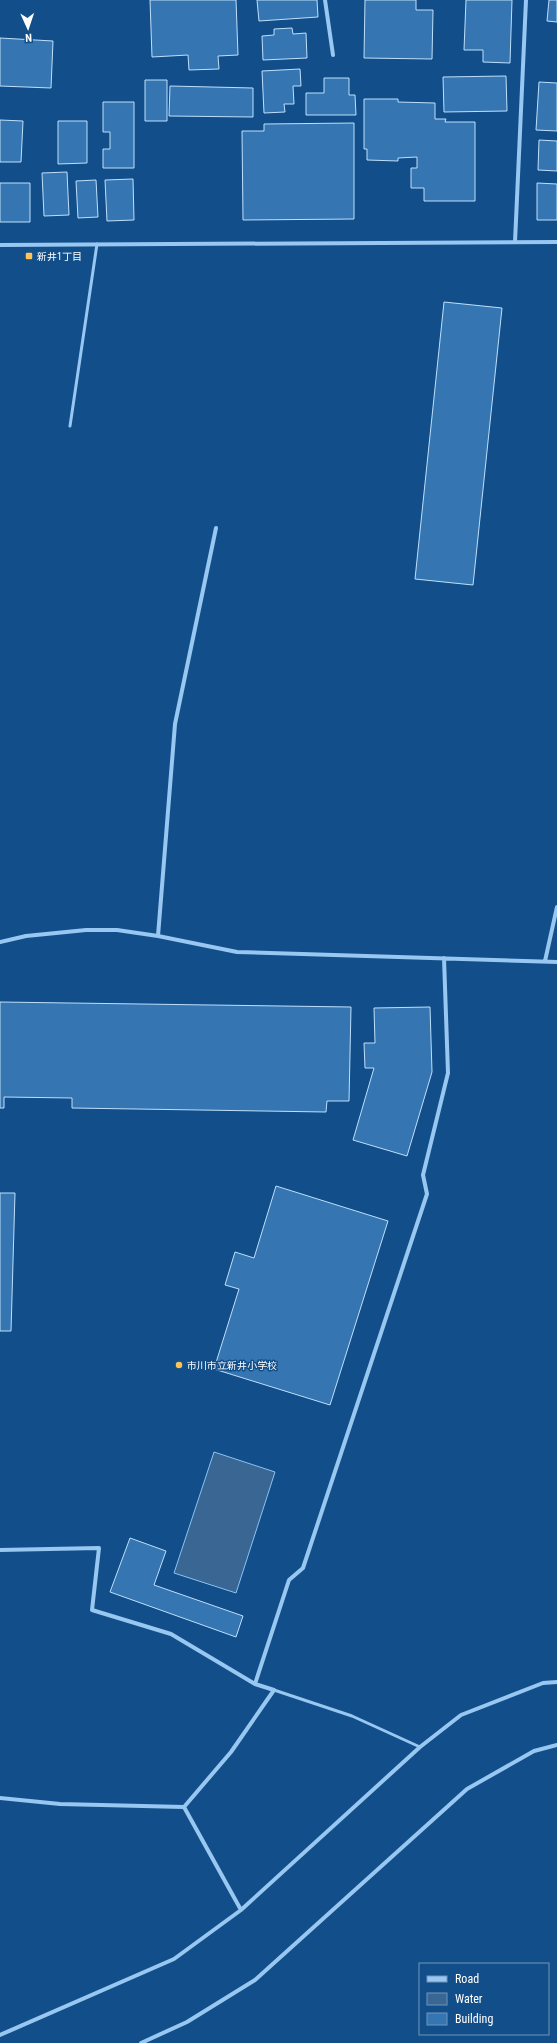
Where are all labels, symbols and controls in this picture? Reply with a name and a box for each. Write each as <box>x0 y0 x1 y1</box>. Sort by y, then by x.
north arrow <box>8 8 48 48</box>
text: N <box>25 31 32 44</box>
marker: 新井1丁目 <box>24 251 34 261</box>
place label: 新井1丁目 <box>37 251 82 262</box>
marker: 市川市立新井小学校 <box>174 1360 184 1370</box>
place label: 市川市立新井小学校 <box>187 1360 277 1371</box>
legend <box>419 1963 549 2035</box>
text: Road <box>455 1972 479 1986</box>
text: Water <box>455 1992 483 2006</box>
text: Building <box>455 2012 493 2026</box>

